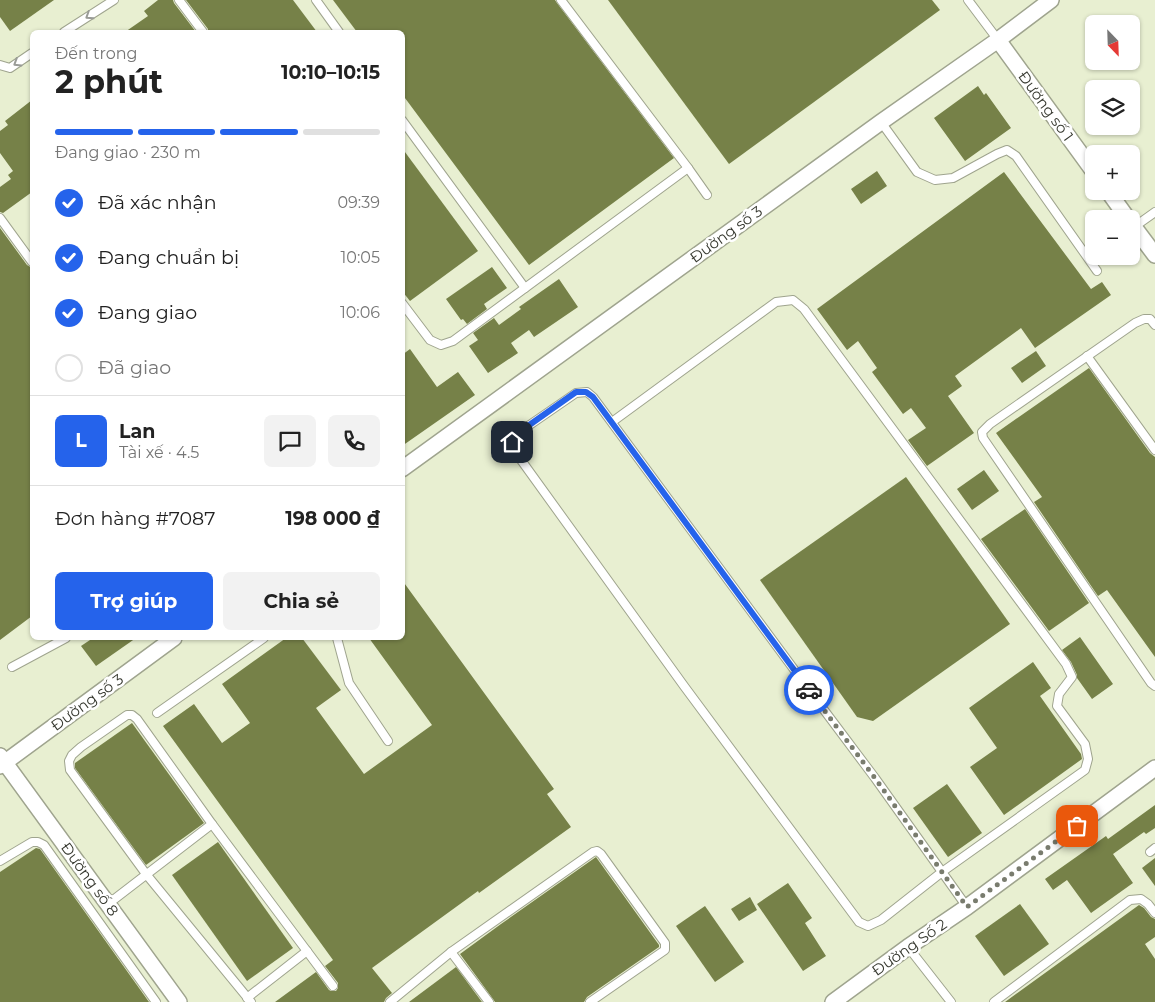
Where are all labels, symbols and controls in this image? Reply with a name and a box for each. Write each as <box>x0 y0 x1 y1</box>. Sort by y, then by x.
one-way arrow <box>85 10 95 19</box>
north arrow <box>1085 15 1140 70</box>
map controls <box>1085 15 1140 265</box>
text: Đến trong <box>55 44 138 63</box>
one-way arrow <box>13 56 22 66</box>
text: 10:10–10:15 <box>281 61 380 84</box>
text: 2 phút <box>55 62 163 101</box>
street label: Đường số 1 <box>1014 67 1078 145</box>
button: layers <box>1085 80 1140 135</box>
text: Đang giao · 230 m <box>55 143 201 162</box>
button: + <box>1085 145 1140 200</box>
icon: check <box>55 189 83 217</box>
text: Đã xác nhận <box>98 191 217 214</box>
text: 09:39 <box>338 193 380 212</box>
street label: Đường số 3 <box>686 201 766 267</box>
button: − <box>1085 210 1140 265</box>
icon: check <box>55 244 83 272</box>
text: Đang chuẩn bị <box>98 246 239 269</box>
text: 10:05 <box>341 248 380 267</box>
icon: check <box>55 299 83 327</box>
text: Đang giao <box>98 301 197 324</box>
text: 10:06 <box>340 303 380 322</box>
text: Đã giao <box>98 356 171 379</box>
button: chat <box>264 415 316 467</box>
button: phone <box>328 415 380 467</box>
text: Lan <box>119 420 155 443</box>
pin <box>491 421 533 463</box>
icon: home <box>498 428 526 456</box>
text: L <box>75 429 87 452</box>
text: Tài xế · 4.5 <box>119 443 199 462</box>
text: Đơn hàng #7087 <box>55 507 215 530</box>
text: 198 000 ₫ <box>285 507 380 530</box>
button: Trợ giúp <box>55 572 213 630</box>
button: Chia sẻ <box>223 572 380 630</box>
courier <box>784 665 834 715</box>
street label: Đường số 3 <box>47 669 127 735</box>
icon: car <box>795 676 823 704</box>
pin <box>1056 805 1098 847</box>
icon: bag <box>1063 812 1091 840</box>
street label: Đường số 8 <box>57 839 123 919</box>
street label: Đường Số 2 <box>868 914 950 980</box>

